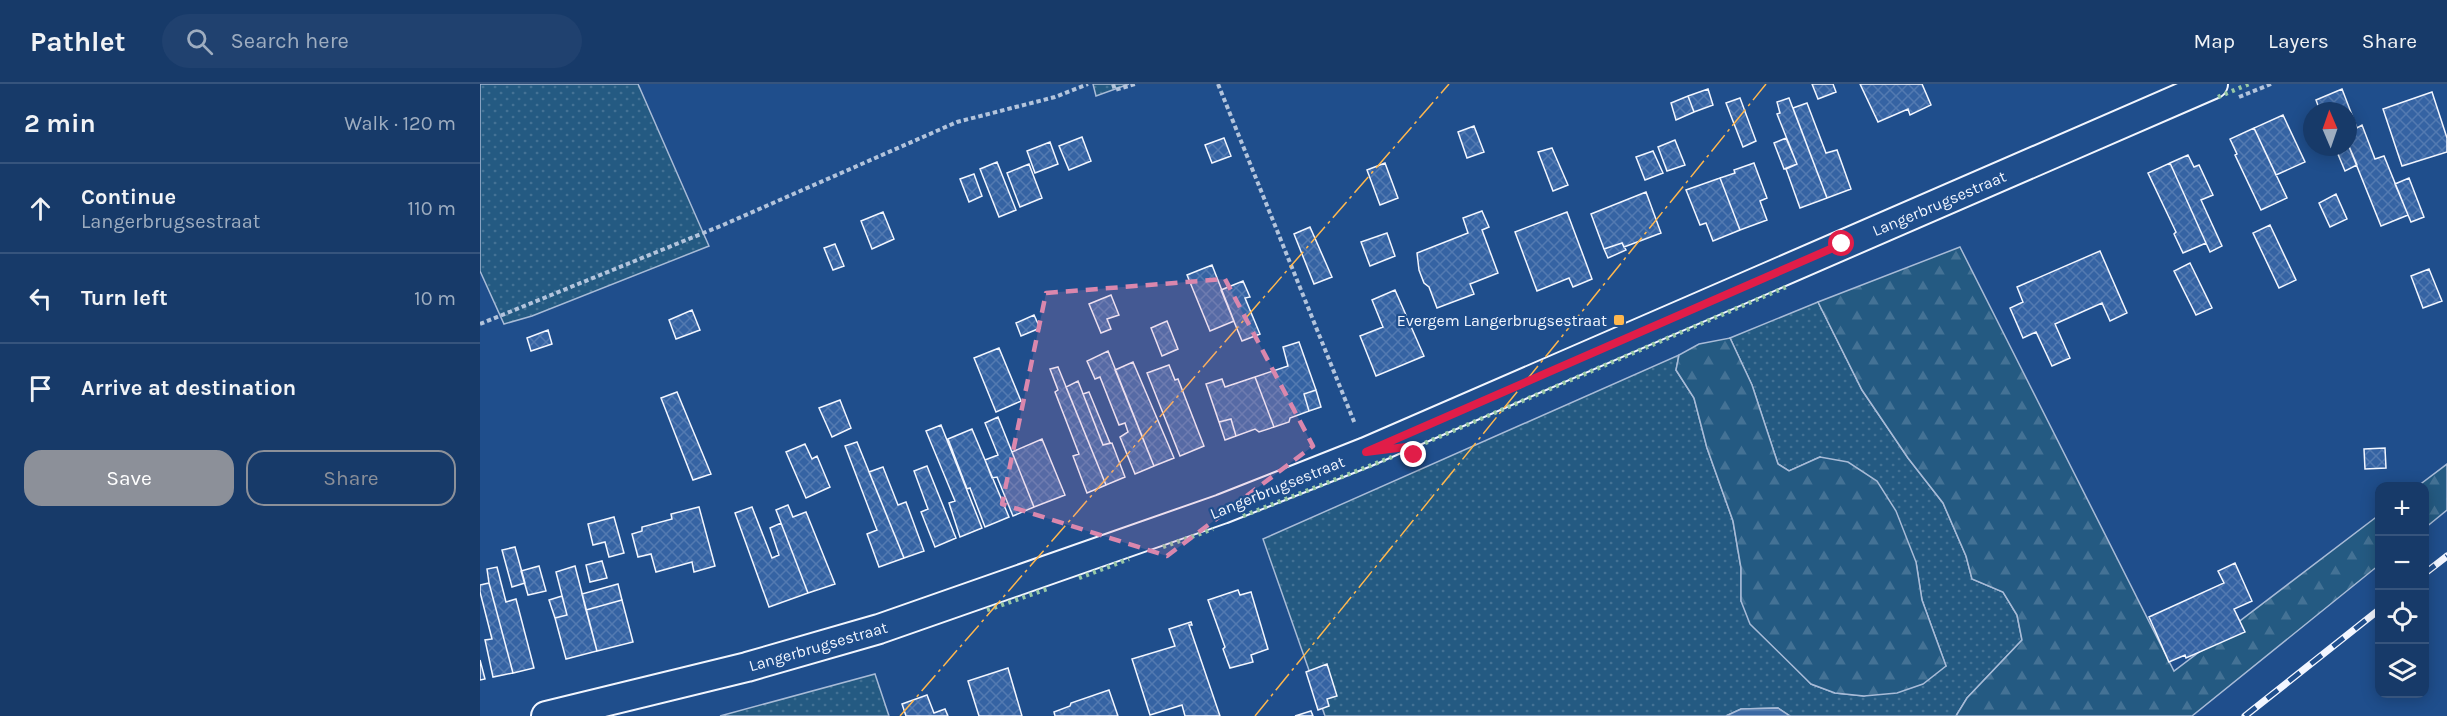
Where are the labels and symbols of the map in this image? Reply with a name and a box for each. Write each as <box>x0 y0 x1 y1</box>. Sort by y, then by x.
north arrow <box>2303 102 2357 156</box>
street label: Langerbrugsestraat <box>1869 167 2009 240</box>
route start <box>1828 230 1854 256</box>
place label: Evergem Langerbrugsestraat <box>1397 311 1607 330</box>
marker: Evergem Langerbrugsestraat <box>1612 313 1626 327</box>
route end <box>1400 441 1426 467</box>
street label: Langerbrugsestraat <box>1207 452 1347 523</box>
street label: Langerbrugsestraat <box>747 618 890 675</box>

